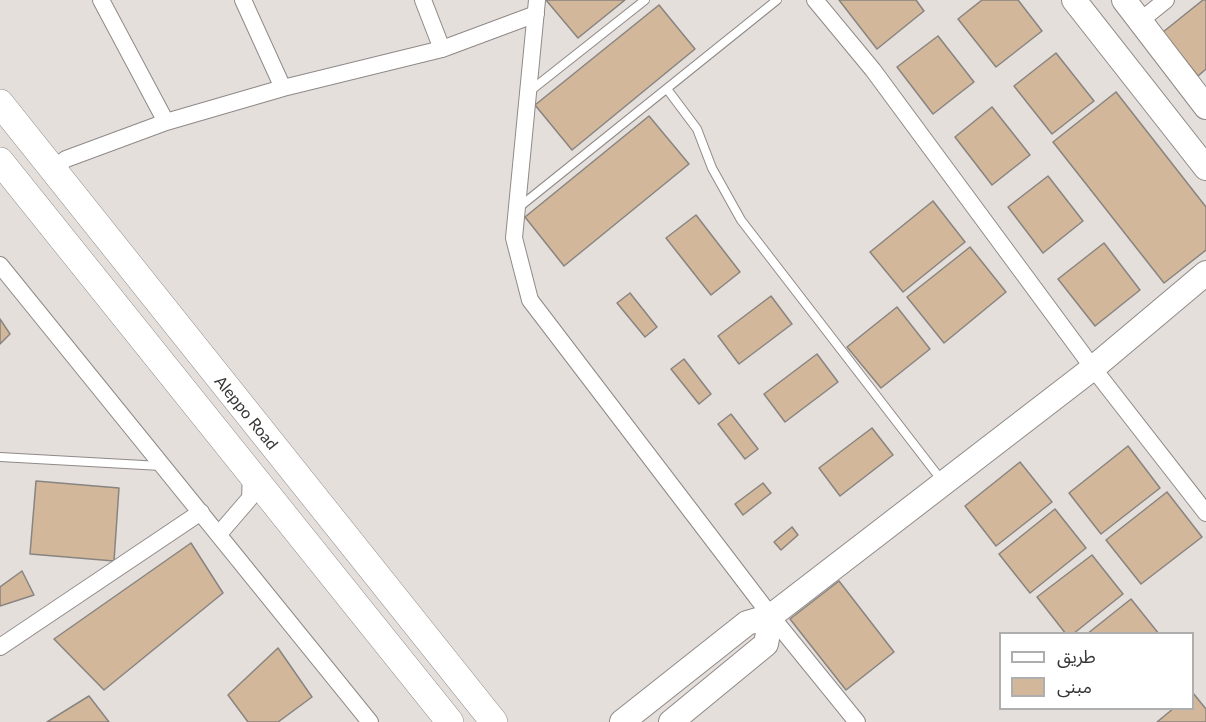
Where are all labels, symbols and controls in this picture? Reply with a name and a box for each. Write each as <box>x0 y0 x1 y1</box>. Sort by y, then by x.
street label: Aleppo Road <box>210 372 282 454</box>
legend <box>999 632 1194 710</box>
text: طريق <box>1057 645 1096 667</box>
text: مبنى <box>1057 675 1092 697</box>

